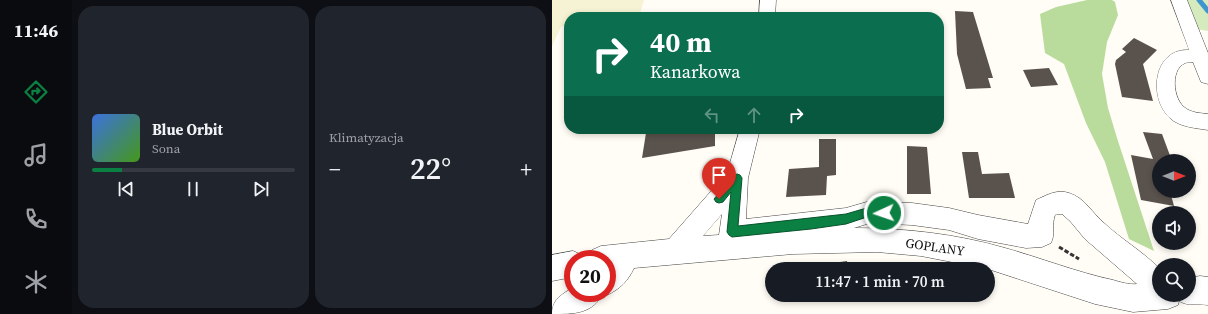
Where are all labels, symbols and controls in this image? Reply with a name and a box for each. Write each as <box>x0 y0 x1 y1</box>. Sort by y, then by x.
text: 11:46 <box>14 18 58 43</box>
text: 40 m <box>650 23 712 61</box>
icon: right <box>584 28 636 80</box>
text: Kanarkowa <box>650 59 740 84</box>
icon: directions <box>22 78 50 106</box>
icon: left <box>701 104 723 126</box>
icon: ahead <box>743 104 765 126</box>
icon: right <box>785 104 807 126</box>
text: Blue Orbit <box>152 119 223 140</box>
text: Klimatyzacja <box>329 129 404 146</box>
text: Sona <box>152 140 180 157</box>
icon: music <box>22 141 50 169</box>
text: 22° <box>410 148 451 189</box>
text: − <box>329 154 341 184</box>
text: + <box>520 154 532 184</box>
north arrow <box>1152 154 1196 198</box>
map controls <box>1152 154 1196 302</box>
pin <box>702 158 736 199</box>
icon: arrive <box>708 164 730 186</box>
icon: previous <box>115 178 137 200</box>
icon: pause <box>182 178 204 200</box>
icon: next <box>250 178 272 200</box>
position arrow <box>863 192 905 234</box>
icon: phone <box>22 205 50 233</box>
button: sound <box>1152 206 1196 250</box>
street label: GOPLANY <box>904 234 966 260</box>
speed limit sign: 20 <box>564 250 616 302</box>
button: search <box>1152 258 1196 302</box>
icon: climate <box>22 268 50 296</box>
text: 11:47 · 1 min · 70 m <box>815 271 945 292</box>

